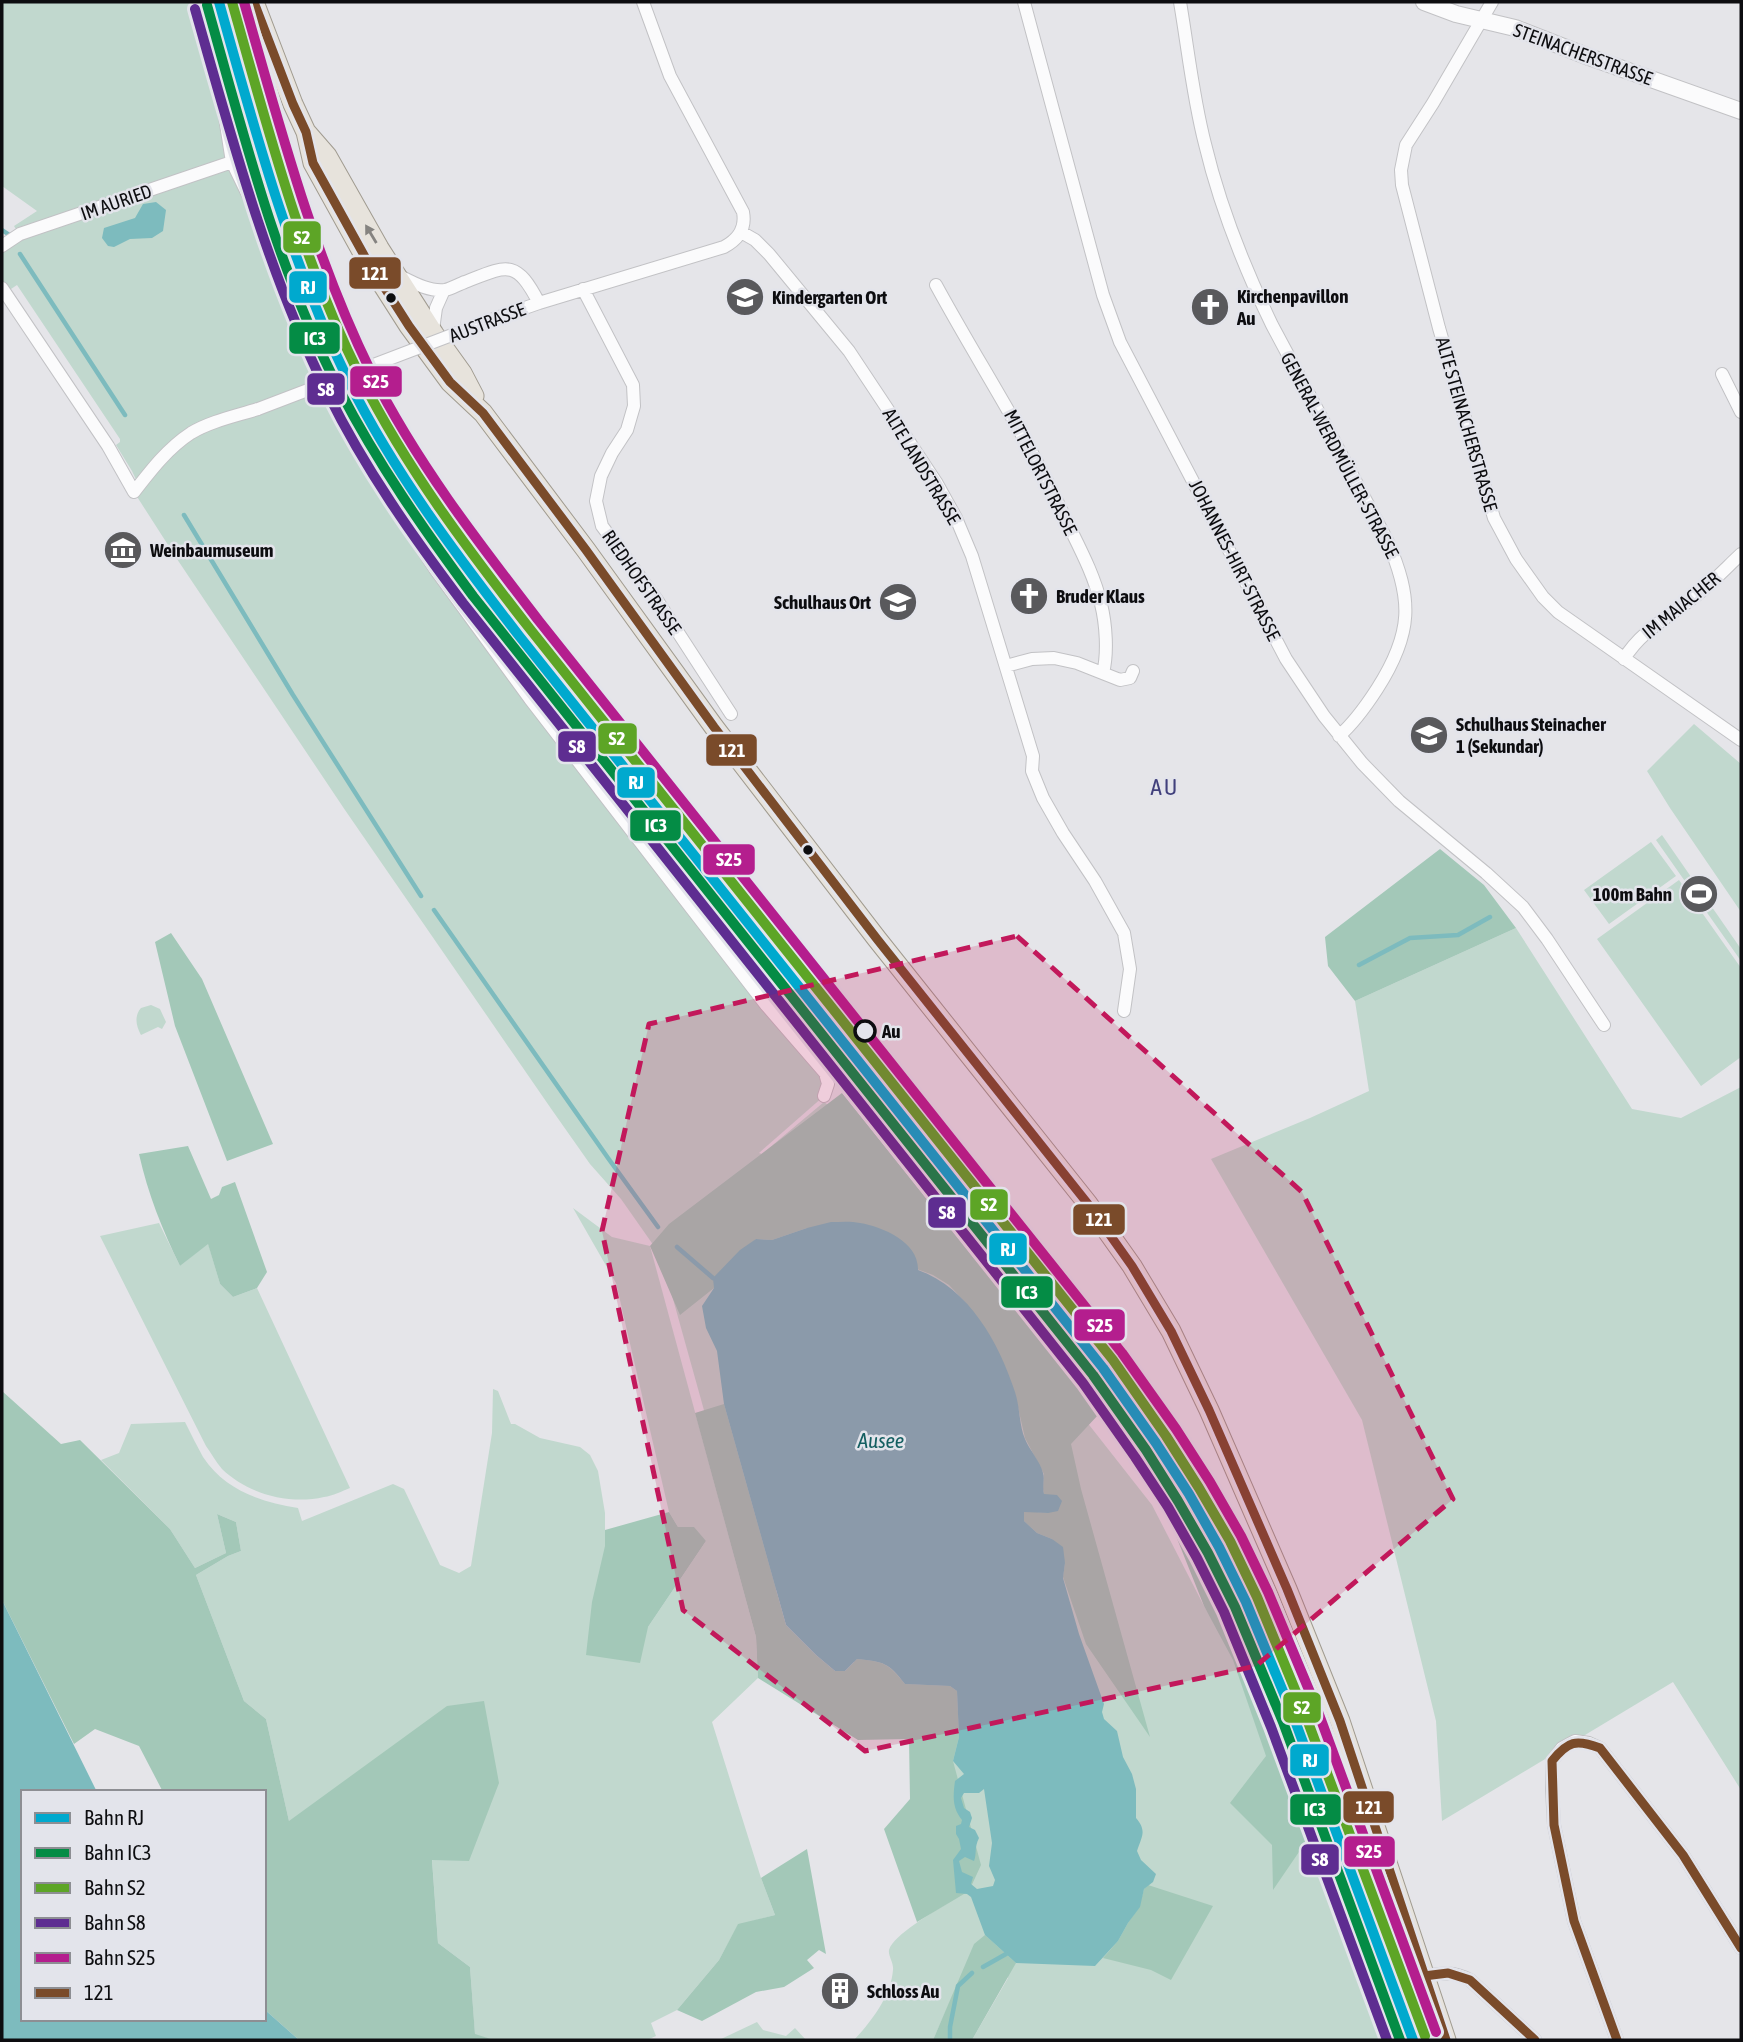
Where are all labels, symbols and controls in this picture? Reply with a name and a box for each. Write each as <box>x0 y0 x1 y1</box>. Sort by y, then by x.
street label: STEINACHERSTRASSE <box>1511 19 1655 89</box>
street label: IM AURIED <box>78 180 154 224</box>
line badge: S2 <box>282 220 322 254</box>
one-way arrow <box>365 225 377 244</box>
text: S2 <box>294 226 311 248</box>
line badge: 121 <box>348 256 402 290</box>
text: 121 <box>362 262 388 284</box>
line badge: RJ <box>288 270 328 304</box>
text: RJ <box>300 276 316 298</box>
school or university icon: Kindergarten Ort <box>724 276 766 318</box>
place label: Kirchenpavillon Au <box>1236 285 1348 329</box>
place label: Kindergarten Ort <box>772 286 888 308</box>
church icon: Kirchenpavillon Au <box>1189 286 1231 328</box>
unlabelled marker <box>384 291 398 305</box>
street label: AUSTRASSE <box>446 297 528 347</box>
line badge: IC3 <box>288 321 341 355</box>
text: IC3 <box>304 327 326 349</box>
street label: ALTE STEINACHERSTRASSE <box>1432 334 1502 514</box>
street label: GENERAL-WERDMÜLLER-STRASSE <box>1276 348 1404 562</box>
line badge: S25 <box>349 365 403 398</box>
text: S25 <box>363 370 389 392</box>
line badge: S8 <box>306 372 346 406</box>
text: S8 <box>318 378 335 400</box>
street label: ALTE LANDSTRASSE <box>879 404 965 528</box>
street label: MITTELORTSTRASSE <box>1000 406 1082 538</box>
street label: JOHANNES-HIRT-STRASSE <box>1185 476 1285 644</box>
street label: RIEDHOFSTRASSE <box>598 526 686 638</box>
museum icon: Weinbaumuseum <box>102 529 144 571</box>
place label: Weinbaumuseum <box>149 539 273 561</box>
street label: IM MAIACHER <box>1638 567 1725 643</box>
church icon: Bruder Klaus <box>1008 575 1050 617</box>
school or university icon: Schulhaus Ort <box>877 581 919 623</box>
place label: Bruder Klaus <box>1056 585 1145 607</box>
place label: Schulhaus Ort <box>774 591 872 613</box>
place label: Schulhaus Steinacher 1 (Sekundar) <box>1456 713 1606 757</box>
school or university icon: Schulhaus Steinacher 1 (Sekundar) <box>1408 714 1450 756</box>
line badge: S2 <box>597 722 638 755</box>
text: S2 <box>609 727 626 749</box>
line badge: S8 <box>557 730 597 763</box>
line badge: 121 <box>705 733 758 767</box>
text: S8 <box>569 735 586 757</box>
text: 121 <box>719 739 745 761</box>
line badge: RJ <box>616 766 656 799</box>
text: RJ <box>628 771 644 793</box>
district label: AU <box>1151 774 1179 800</box>
line badge: IC3 <box>629 809 682 842</box>
text: IC3 <box>645 814 667 836</box>
line badge: S25 <box>702 843 756 876</box>
unlabelled marker <box>801 843 815 857</box>
text: S25 <box>716 848 742 870</box>
sports icon: 100m Bahn <box>1678 873 1720 915</box>
place label: 100m Bahn <box>1593 883 1672 905</box>
marker: Au <box>854 1020 876 1042</box>
place label: Au <box>881 1020 901 1042</box>
line badge: S2 <box>969 1188 1009 1221</box>
text: S2 <box>981 1193 998 1215</box>
line badge: S8 <box>927 1196 967 1229</box>
text: S8 <box>939 1201 956 1223</box>
line badge: 121 <box>1072 1203 1126 1236</box>
text: 121 <box>1086 1208 1112 1230</box>
line badge: RJ <box>988 1232 1028 1266</box>
text: RJ <box>1000 1238 1016 1260</box>
line badge: IC3 <box>1000 1275 1054 1309</box>
text: IC3 <box>1016 1281 1038 1303</box>
line badge: S25 <box>1073 1308 1126 1342</box>
text: S25 <box>1087 1314 1113 1336</box>
water label: Ausee <box>857 1428 904 1452</box>
line badge: S2 <box>1282 1691 1322 1724</box>
text: S2 <box>1294 1696 1311 1718</box>
line badge: RJ <box>1289 1743 1330 1777</box>
text: RJ <box>1302 1749 1318 1771</box>
legend <box>21 1790 266 2021</box>
line badge: 121 <box>1342 1790 1395 1824</box>
line badge: IC3 <box>1289 1793 1342 1826</box>
text: 121 <box>1356 1796 1382 1818</box>
text: IC3 <box>1304 1798 1326 1820</box>
text: Bahn RJ <box>84 1805 144 1829</box>
line badge: S25 <box>1343 1835 1396 1868</box>
text: Bahn IC3 <box>84 1840 152 1864</box>
text: S25 <box>1356 1840 1382 1862</box>
line badge: S8 <box>1300 1843 1340 1876</box>
text: S8 <box>1312 1848 1329 1870</box>
text: Bahn S2 <box>84 1875 146 1899</box>
text: Bahn S8 <box>84 1910 146 1934</box>
text: Bahn S25 <box>84 1945 156 1969</box>
building icon: Schloss Au <box>819 1970 861 2012</box>
text: 121 <box>84 1980 114 2004</box>
place label: Schloss Au <box>867 1980 940 2002</box>

